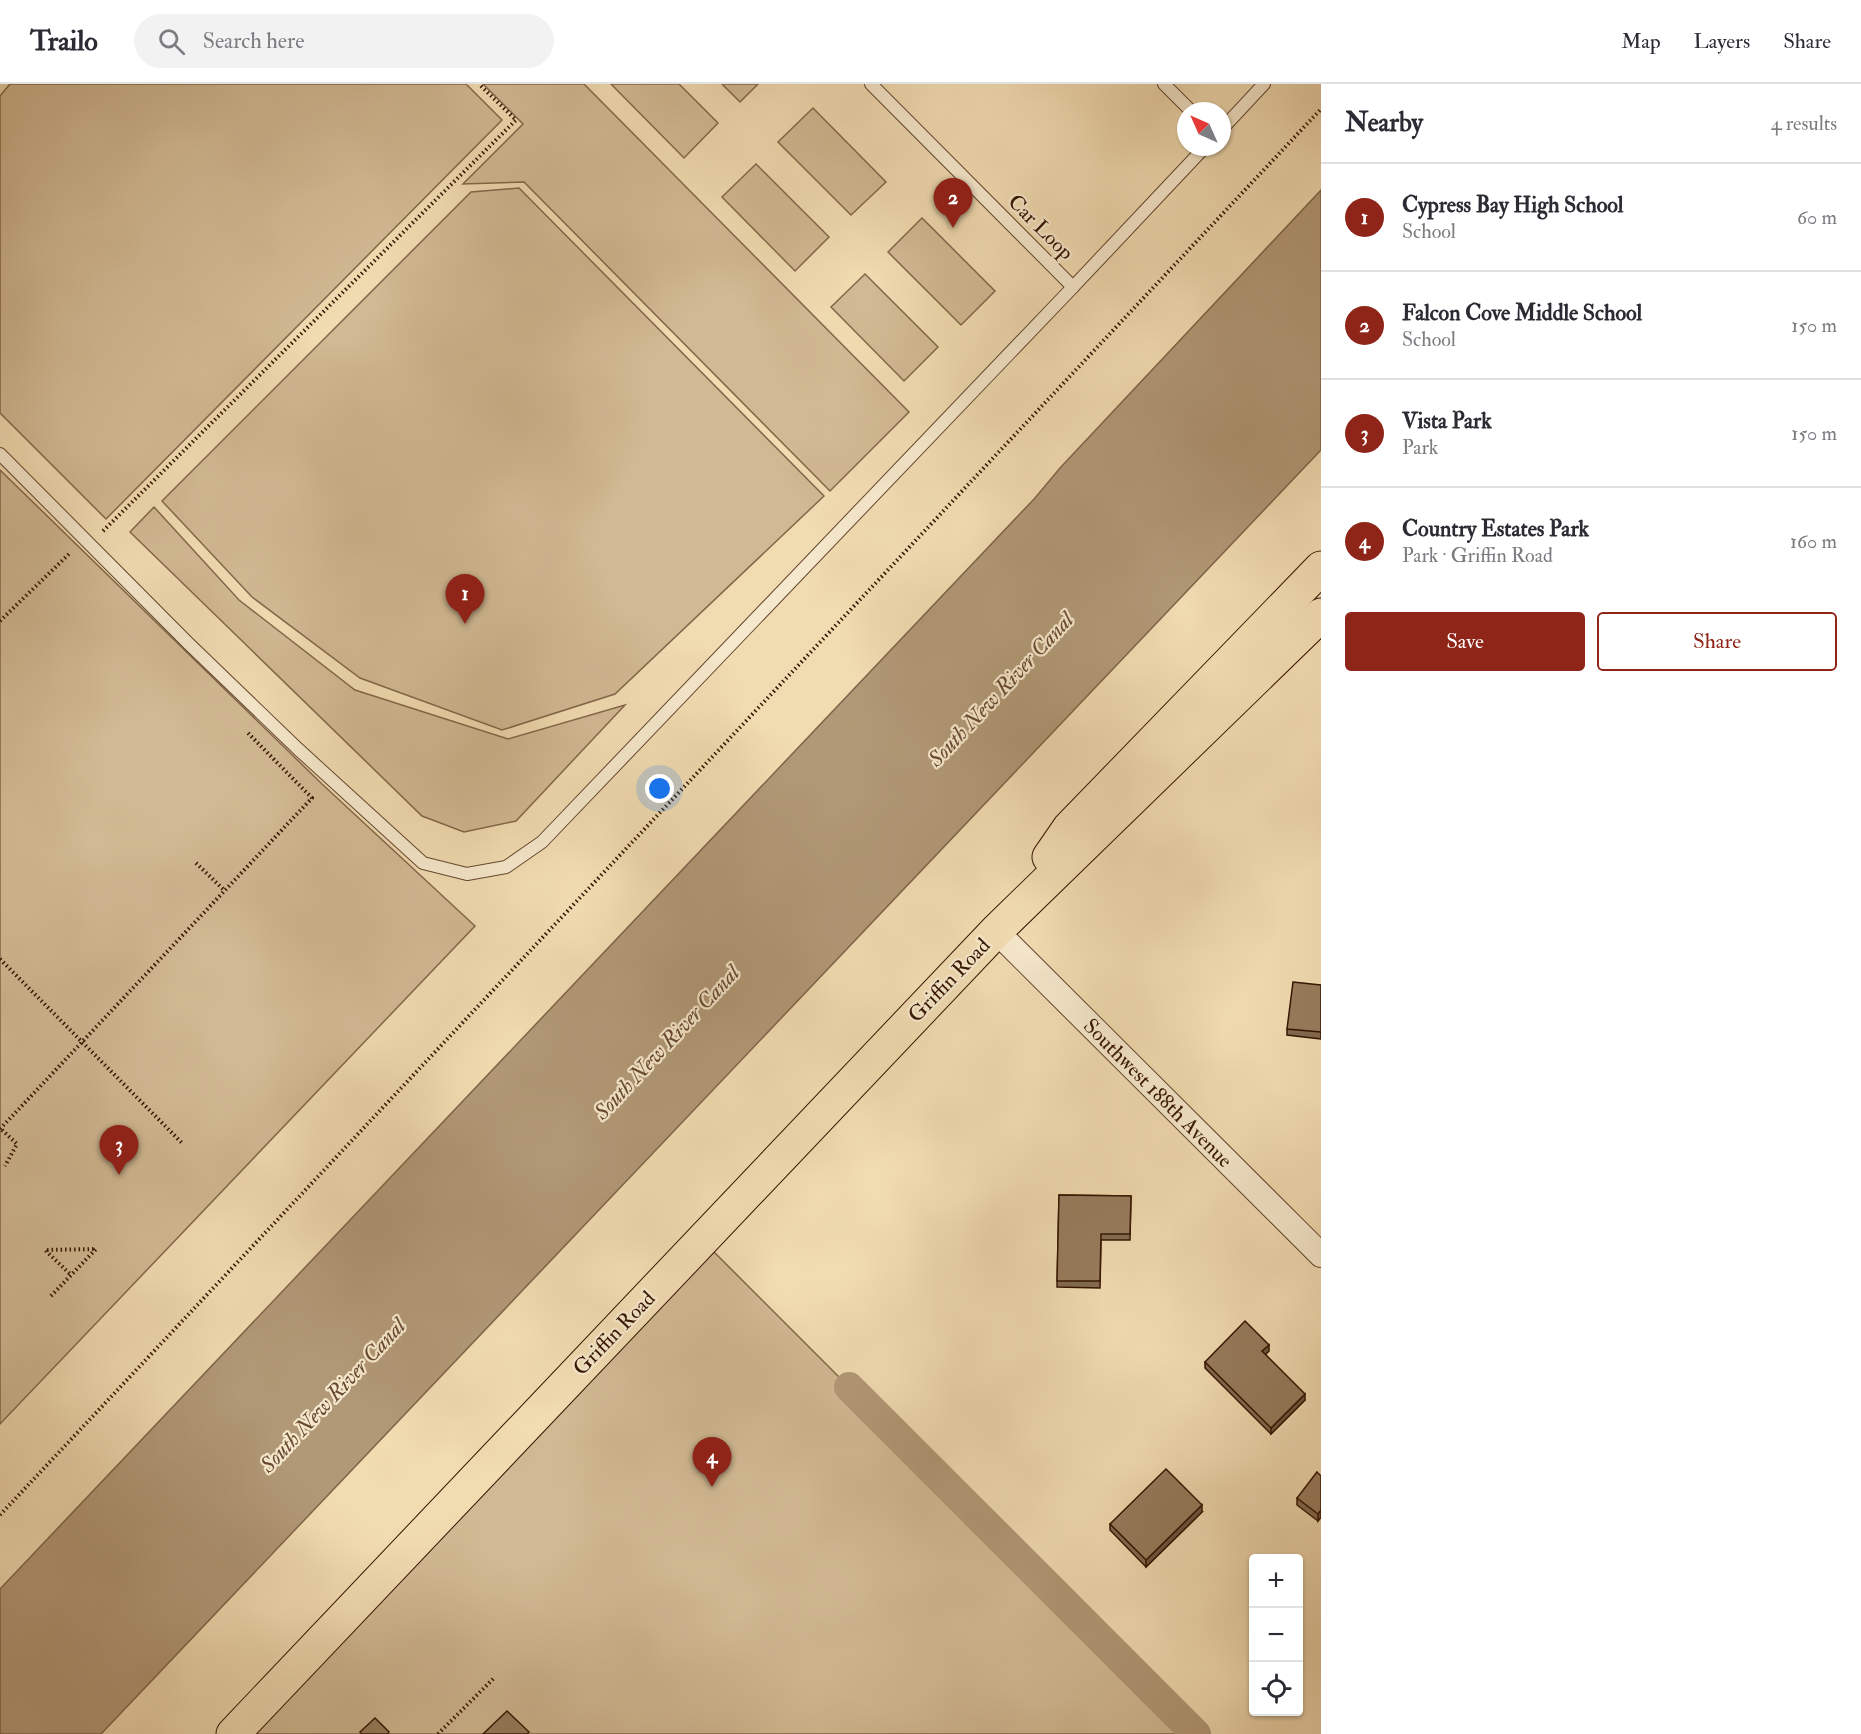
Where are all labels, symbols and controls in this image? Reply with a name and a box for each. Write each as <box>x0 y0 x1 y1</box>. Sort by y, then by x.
search box <box>134 14 554 68</box>
text: Trailo <box>30 24 98 59</box>
icon: search <box>155 25 188 58</box>
text: Search here <box>203 27 304 55</box>
text: Map <box>1621 28 1661 55</box>
text: Layers <box>1694 28 1750 55</box>
text: Share <box>1783 28 1831 55</box>
north arrow <box>1177 102 1231 156</box>
text: Nearby <box>1345 107 1423 139</box>
text: 4 results <box>1771 111 1837 136</box>
pin: 2 <box>934 178 972 228</box>
street label: Car Loop <box>1002 189 1079 266</box>
text: Cypress Bay High School <box>1402 191 1623 219</box>
text: 1 <box>1361 205 1368 230</box>
text: 60 m <box>1797 205 1837 230</box>
text: School <box>1402 219 1456 244</box>
text: Falcon Cove Middle School <box>1402 299 1642 327</box>
text: 2 <box>1359 313 1370 338</box>
text: 150 m <box>1791 313 1837 338</box>
text: School <box>1402 327 1456 352</box>
text: Vista Park <box>1402 407 1492 435</box>
text: 3 <box>1361 421 1368 446</box>
text: 150 m <box>1791 421 1837 446</box>
text: Park <box>1402 435 1438 460</box>
text: Country Estates Park <box>1402 515 1589 543</box>
text: 4 <box>1359 529 1370 554</box>
text: 160 m <box>1790 529 1837 554</box>
text: Park · Griffin Road <box>1402 543 1553 568</box>
pin: 1 <box>446 574 484 624</box>
water label: South New River Canal <box>921 605 1081 774</box>
button: Save <box>1345 612 1585 671</box>
button: Share <box>1597 612 1837 671</box>
your location <box>645 774 674 803</box>
street label: Griffin Road <box>902 932 997 1028</box>
water label: South New River Canal <box>587 958 747 1127</box>
street label: Southwest 188th Avenue <box>1077 1013 1238 1174</box>
pin: 3 <box>100 1126 138 1175</box>
street label: Griffin Road <box>567 1285 662 1381</box>
water label: South New River Canal <box>253 1311 413 1480</box>
pin: 4 <box>692 1438 732 1487</box>
map controls <box>1249 1554 1303 1716</box>
button: + <box>1249 1554 1303 1608</box>
button: − <box>1249 1608 1303 1662</box>
button: locate <box>1249 1662 1303 1716</box>

